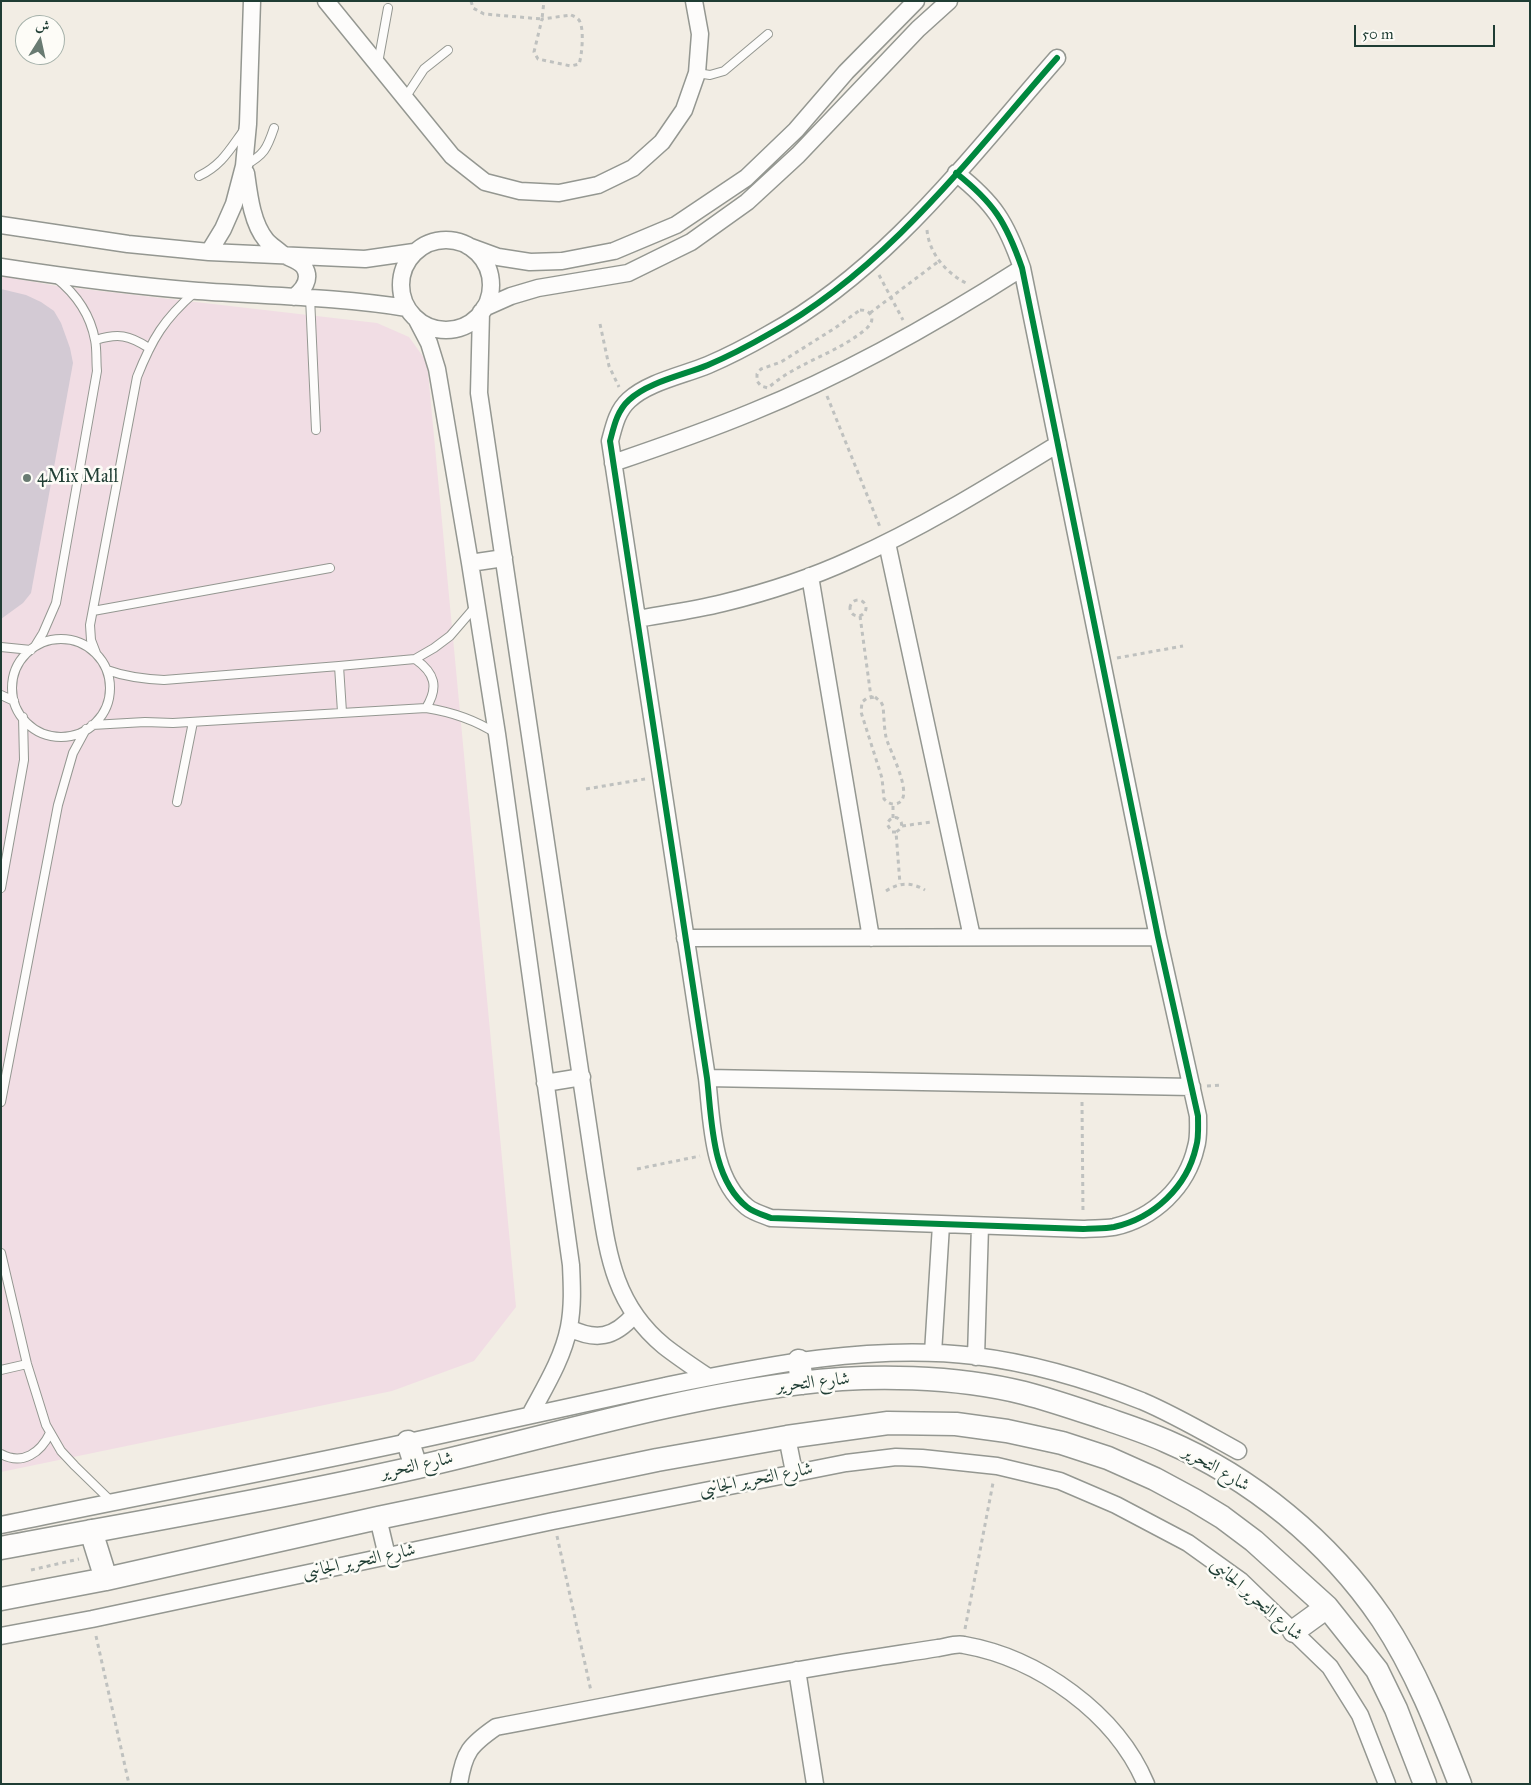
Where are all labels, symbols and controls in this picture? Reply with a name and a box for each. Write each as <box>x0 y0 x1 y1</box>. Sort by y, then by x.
north arrow <box>15 15 65 65</box>
scale bar <box>1356 15 1497 47</box>
text: ش <box>34 16 51 35</box>
text: 50 m <box>1362 25 1394 43</box>
place label: 4Mix Mall <box>37 467 118 489</box>
marker: 4Mix Mall <box>21 472 33 484</box>
street label: شارع التحرير <box>775 1368 851 1398</box>
street label: شارع التحرير <box>1179 1441 1253 1497</box>
street label: شارع التحرير <box>379 1448 455 1484</box>
street label: شارع التحرير الجانبى <box>697 1458 815 1502</box>
street label: شارع التحرير الجانبى <box>300 1539 418 1585</box>
street label: شارع التحرير الجانبى <box>1205 1554 1307 1646</box>

